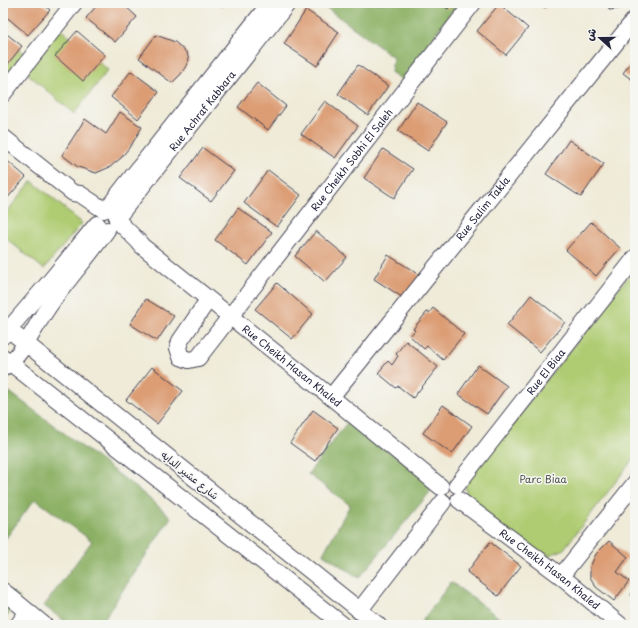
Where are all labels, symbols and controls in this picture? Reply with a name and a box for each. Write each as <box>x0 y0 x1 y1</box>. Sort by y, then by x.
north arrow <box>580 18 620 58</box>
text: ش <box>580 26 600 43</box>
street label: Rue Achraf Kabbara <box>165 66 239 154</box>
street label: Rue Cheikh Sobhi El Saleh <box>307 105 396 214</box>
street label: Rue Salim Takla <box>452 172 513 243</box>
street label: Rue Cheikh Hasan Khaled <box>239 321 345 410</box>
street label: Rue El Biaa <box>523 345 569 398</box>
street label: شارع عشير الدايه <box>158 447 222 503</box>
park label: Parc Biaa <box>519 471 568 486</box>
street label: Rue Cheikh Hasan Khaled <box>497 525 604 612</box>

